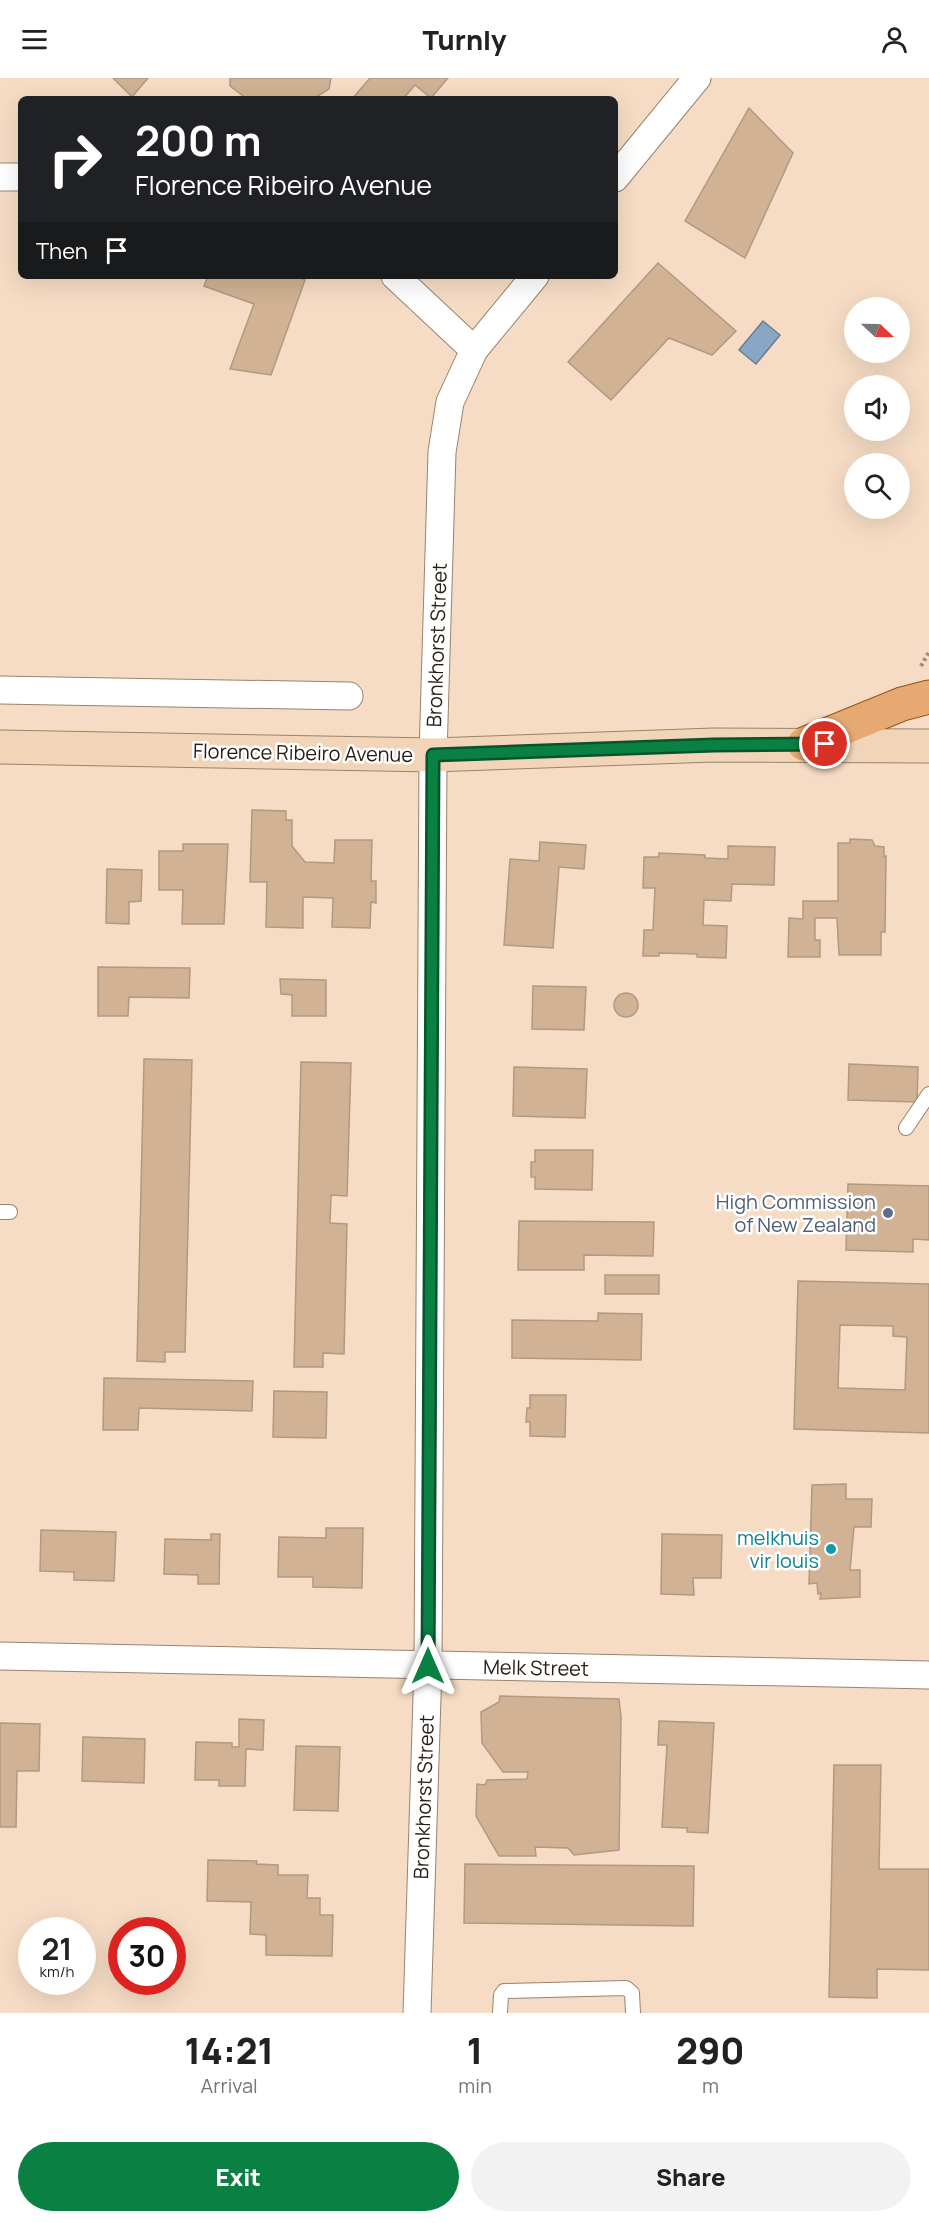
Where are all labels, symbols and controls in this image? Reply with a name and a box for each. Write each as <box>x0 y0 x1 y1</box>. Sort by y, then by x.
text: Turnly <box>423 21 506 58</box>
icon: menu <box>18 23 51 56</box>
icon: person <box>878 23 911 56</box>
text: 200 m <box>135 111 261 169</box>
icon: right <box>36 120 114 198</box>
text: Florence Ribeiro Avenue <box>135 166 432 203</box>
icon: arrive <box>100 234 133 267</box>
text: Then <box>36 236 88 266</box>
north arrow <box>844 297 910 363</box>
map controls <box>844 297 910 519</box>
button: sound <box>844 375 910 441</box>
button: search <box>844 453 910 519</box>
street label: Bronkhorst Street <box>420 562 453 728</box>
pin <box>799 718 850 769</box>
icon: arrive <box>808 727 841 760</box>
street label: Florence Ribeiro Avenue <box>193 737 413 768</box>
place label: High Commission of New Zealand <box>716 1188 876 1238</box>
marker: High Commission of New Zealand <box>881 1206 895 1220</box>
place label: melkhuis vir louis <box>737 1524 819 1574</box>
marker: melkhuis vir louis <box>824 1542 838 1556</box>
position arrow <box>396 1634 460 1698</box>
street label: Melk Street <box>483 1653 589 1682</box>
street label: Bronkhorst Street <box>407 1714 440 1880</box>
speed limit sign: 30 <box>108 1917 186 1995</box>
text: 21 <box>41 1928 73 1969</box>
text: km/h <box>40 1961 74 1982</box>
text: 14:21 <box>184 2026 274 2075</box>
text: 1 <box>467 2026 483 2075</box>
text: 290 <box>676 2026 745 2075</box>
text: Arrival <box>201 2072 258 2099</box>
text: min <box>458 2072 492 2099</box>
text: m <box>702 2072 719 2099</box>
button: Exit <box>18 2142 459 2211</box>
button: Share <box>471 2142 911 2211</box>

